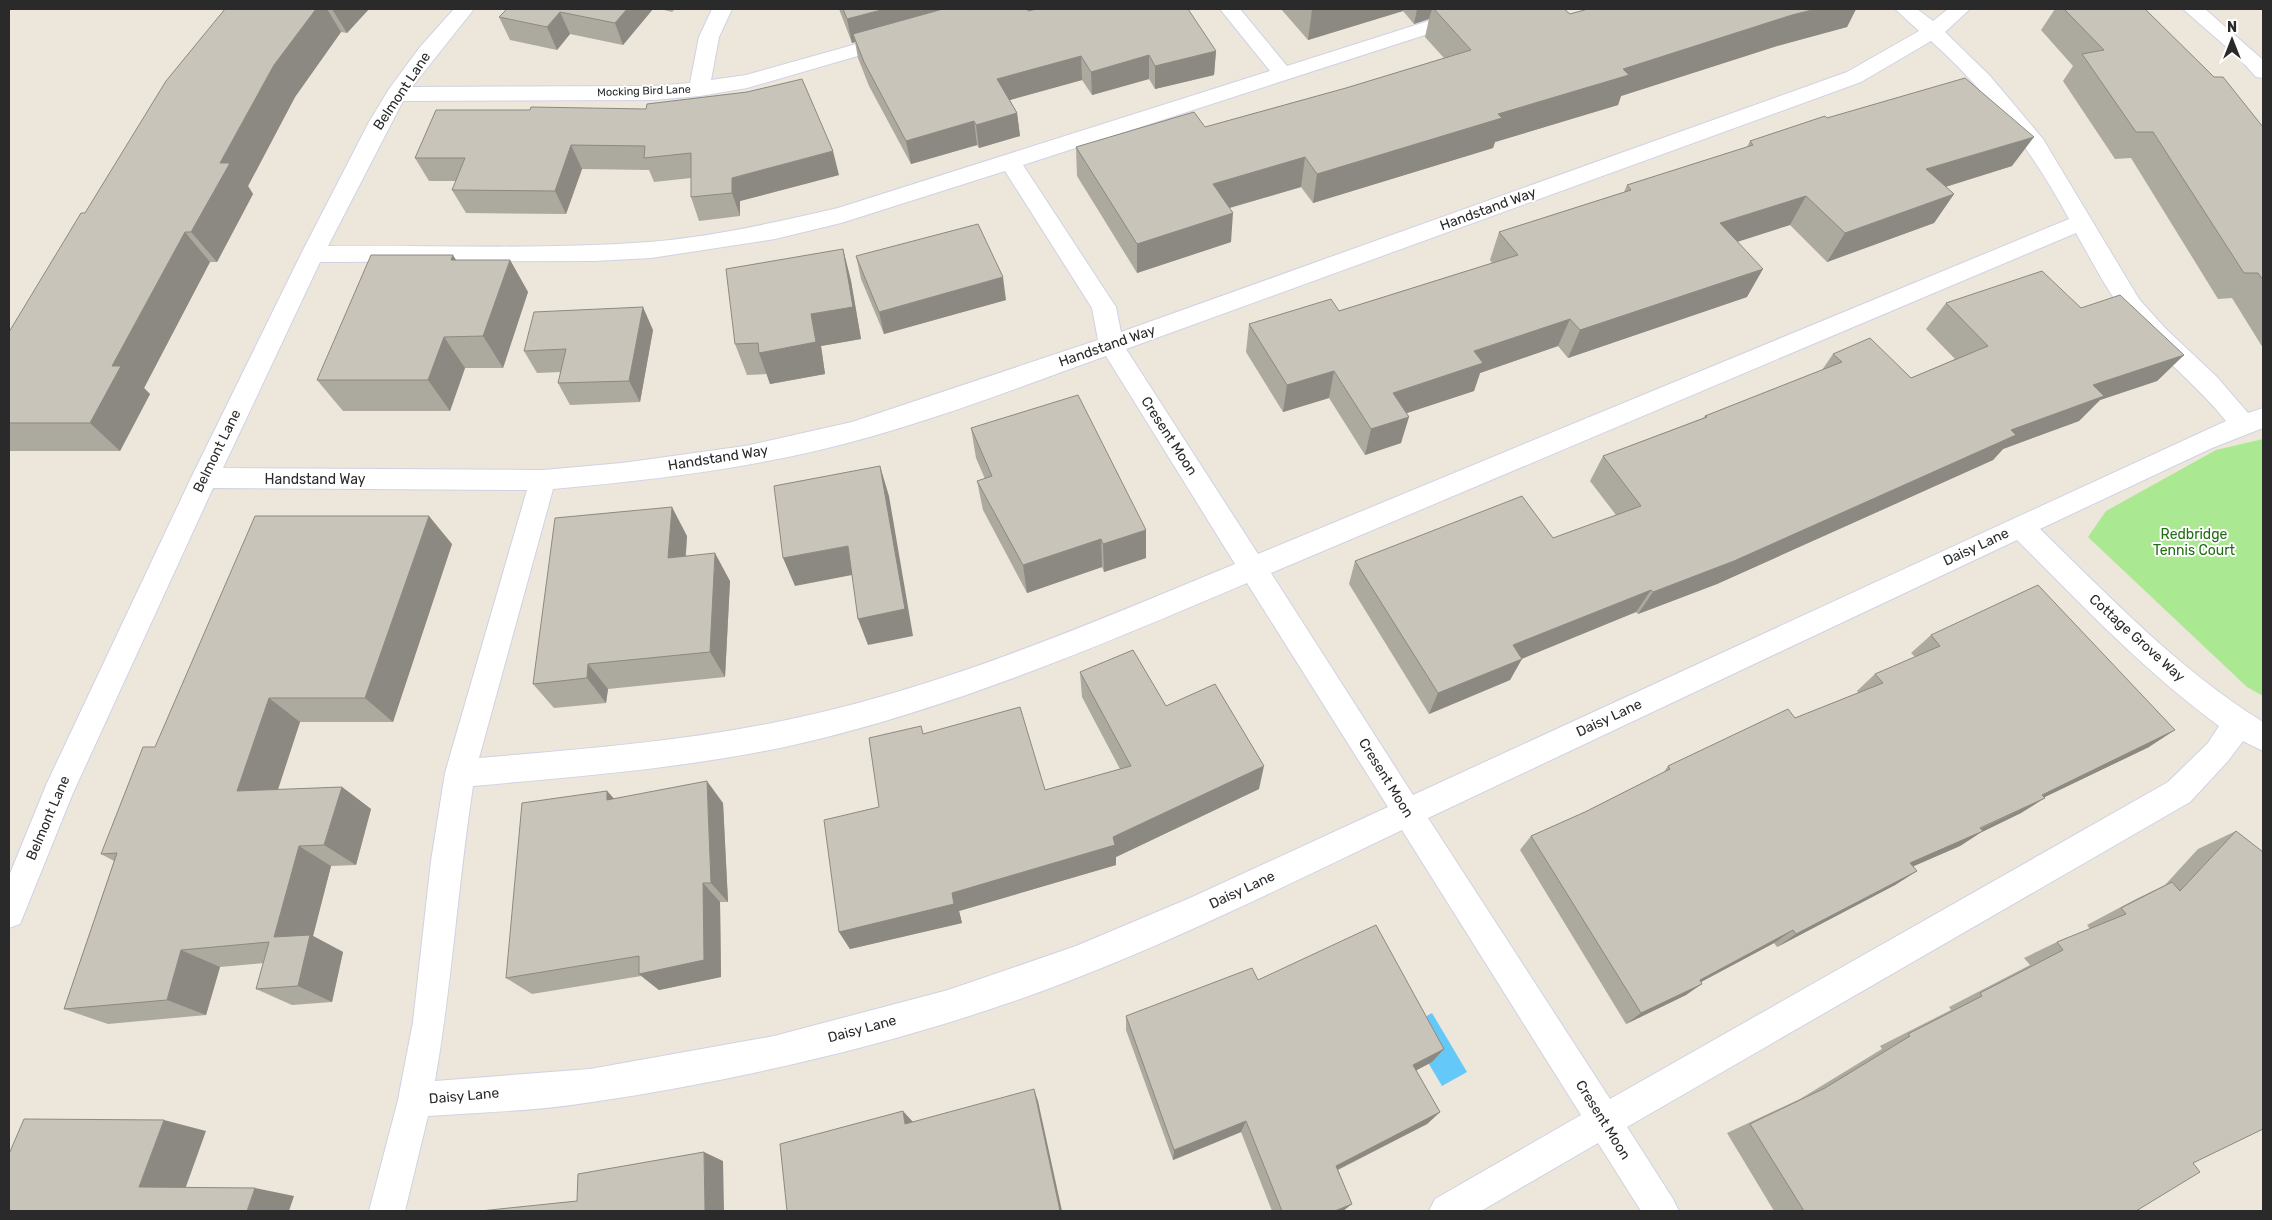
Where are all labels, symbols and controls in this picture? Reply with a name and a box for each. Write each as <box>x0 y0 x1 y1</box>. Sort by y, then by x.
north arrow <box>2207 15 2257 65</box>
text: N <box>2227 19 2237 36</box>
street label: Belmont Lane <box>370 49 434 133</box>
street label: Mocking Bird Lane <box>597 83 691 99</box>
street label: Handstand Way <box>1438 184 1539 234</box>
street label: Handstand Way <box>1056 321 1158 370</box>
street label: Cresent Moon <box>1137 394 1201 478</box>
street label: Belmont Lane <box>190 407 245 495</box>
street label: Handstand Way <box>667 442 770 474</box>
street label: Handstand Way <box>264 471 366 488</box>
street label: Daisy Lane <box>1941 524 2012 570</box>
park label: Redbridge Tennis Court <box>2153 526 2236 559</box>
street label: Cottage Grove Way <box>2086 591 2189 686</box>
street label: Daisy Lane <box>1574 695 1645 741</box>
street label: Cresent Moon <box>1355 735 1417 821</box>
street label: Belmont Lane <box>23 773 74 863</box>
street label: Daisy Lane <box>1207 867 1278 913</box>
street label: Daisy Lane <box>826 1012 898 1046</box>
street label: Cresent Moon <box>1572 1077 1634 1163</box>
street label: Daisy Lane <box>428 1084 500 1108</box>

